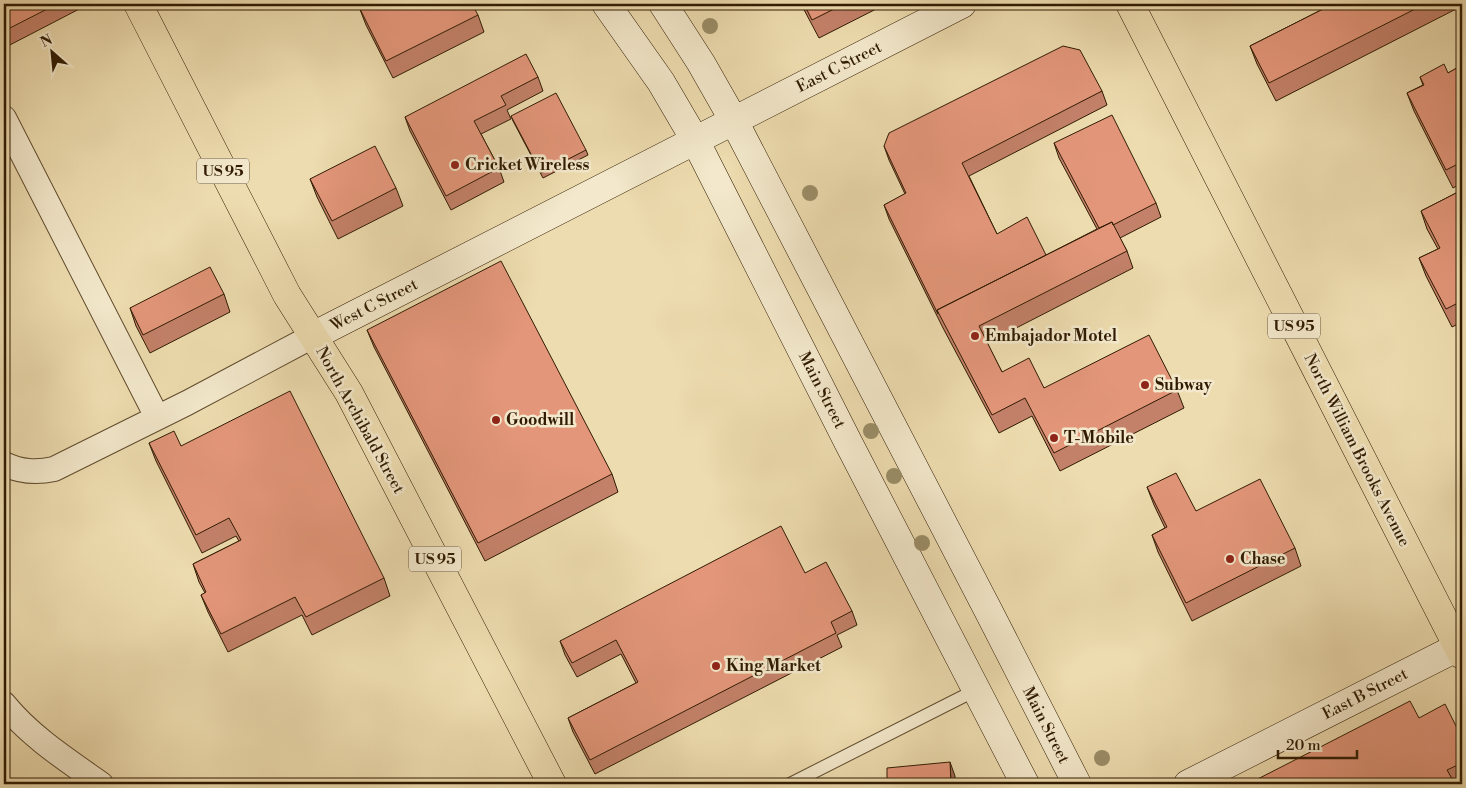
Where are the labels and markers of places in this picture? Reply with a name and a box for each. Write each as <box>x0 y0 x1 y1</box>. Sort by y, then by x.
place label: Cricket Wireless <box>465 155 589 175</box>
marker: Cricket Wireless <box>449 159 461 171</box>
place label: Embajador Motel <box>985 326 1118 346</box>
marker: Embajador Motel <box>969 330 981 342</box>
place label: Subway <box>1155 375 1213 395</box>
marker: Subway <box>1139 379 1151 391</box>
place label: Goodwill <box>506 410 575 430</box>
marker: Goodwill <box>490 414 502 426</box>
place label: T-Mobile <box>1064 428 1134 448</box>
marker: T-Mobile <box>1048 432 1060 444</box>
place label: Chase <box>1240 549 1286 569</box>
marker: Chase <box>1224 553 1236 565</box>
place label: King Market <box>726 656 821 676</box>
marker: King Market <box>710 660 722 672</box>

